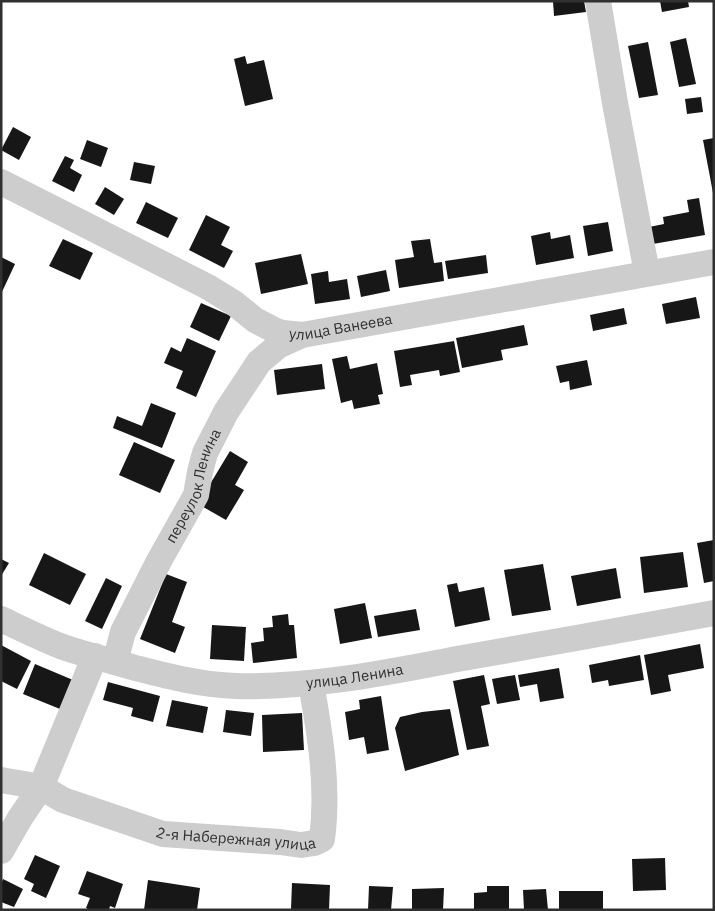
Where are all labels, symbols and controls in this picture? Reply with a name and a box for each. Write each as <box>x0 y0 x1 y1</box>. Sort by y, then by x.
street label: улица Ванеева <box>288 309 394 344</box>
street label: переулок Ленина <box>161 425 225 546</box>
street label: улица Ленина <box>305 659 405 692</box>
street label: 2-я Набережная улица <box>154 822 317 854</box>

